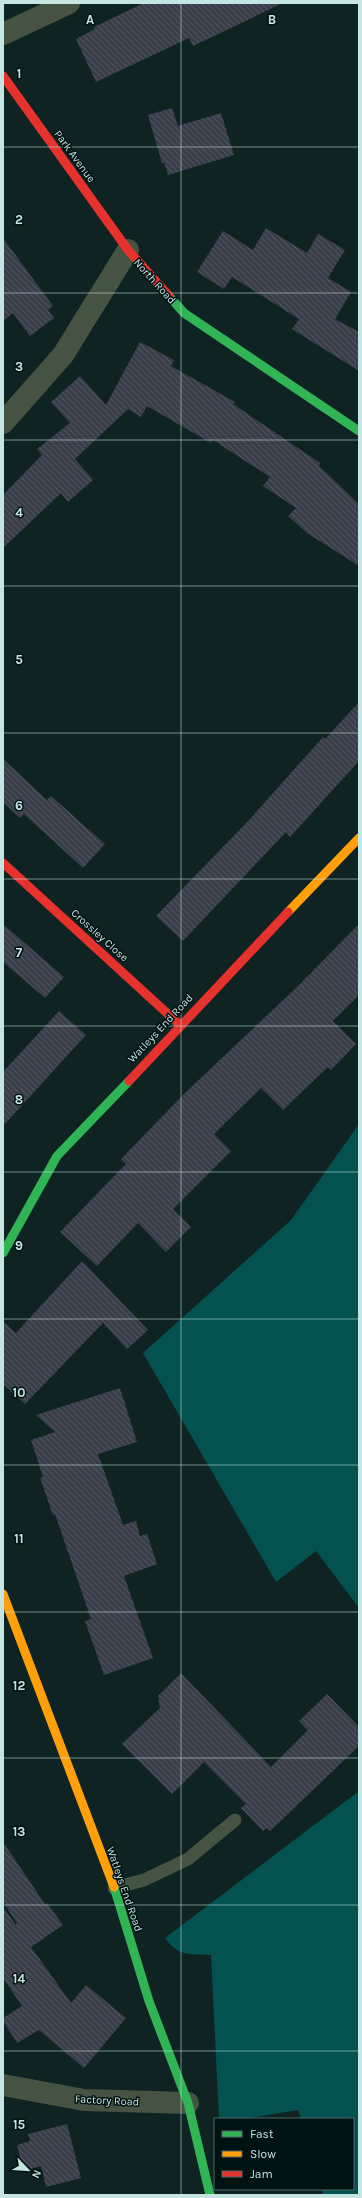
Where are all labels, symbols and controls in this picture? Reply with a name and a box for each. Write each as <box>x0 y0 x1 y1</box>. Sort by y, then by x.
text: A <box>86 12 94 27</box>
text: B <box>268 12 276 27</box>
text: 1 <box>17 66 21 81</box>
street label: Park Avenue <box>51 128 98 185</box>
text: 2 <box>15 212 23 227</box>
street label: North Road <box>131 256 178 307</box>
text: 3 <box>15 359 23 374</box>
text: 4 <box>15 505 23 520</box>
text: 5 <box>15 652 23 667</box>
text: 6 <box>15 798 23 813</box>
street label: Crossley Close <box>69 906 131 965</box>
text: 7 <box>16 945 23 960</box>
street label: Watleys End Road <box>125 991 196 1065</box>
text: 8 <box>15 1092 23 1107</box>
text: 9 <box>15 1238 23 1253</box>
text: 10 <box>13 1385 25 1400</box>
text: 11 <box>14 1531 24 1546</box>
text: 12 <box>13 1678 25 1693</box>
text: 13 <box>13 1824 25 1839</box>
street label: Watleys End Road <box>104 1845 145 1933</box>
text: 14 <box>13 1971 25 1986</box>
street label: Factory Road <box>74 2092 139 2109</box>
text: 15 <box>13 2117 26 2132</box>
legend <box>214 2118 354 2190</box>
text: Fast <box>250 2127 274 2141</box>
text: Slow <box>250 2147 276 2161</box>
north arrow <box>8 2150 48 2190</box>
text: Jam <box>250 2167 273 2181</box>
text: N <box>29 2168 44 2180</box>

